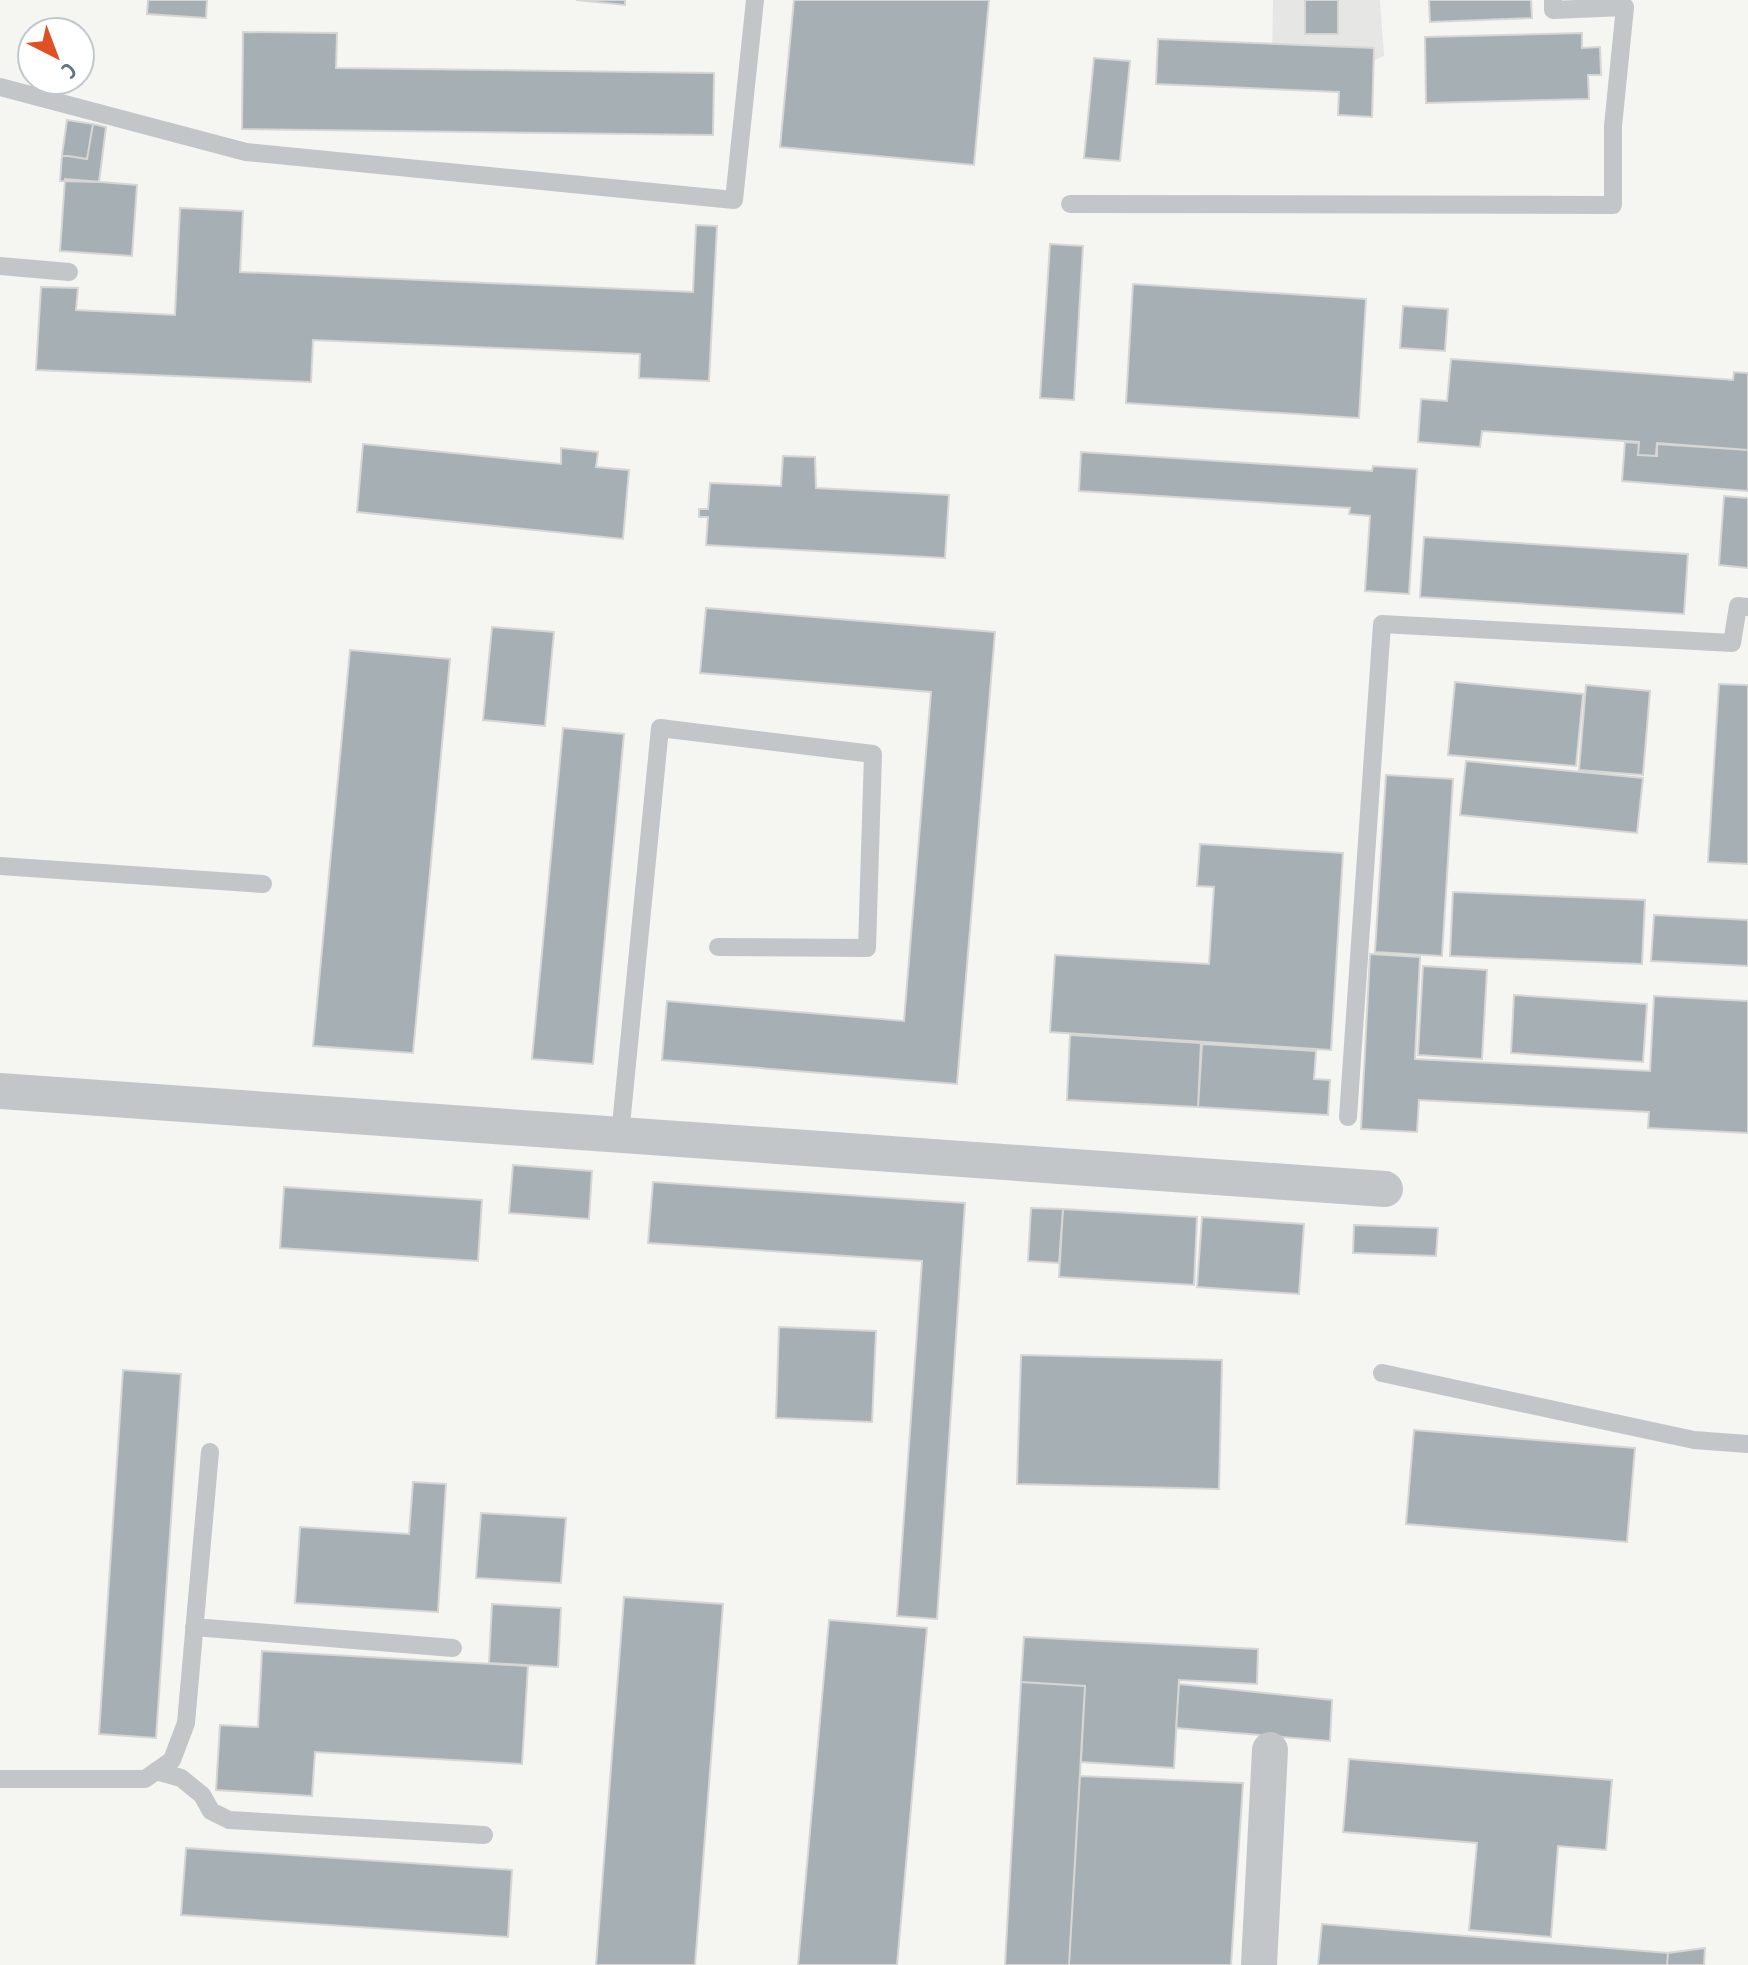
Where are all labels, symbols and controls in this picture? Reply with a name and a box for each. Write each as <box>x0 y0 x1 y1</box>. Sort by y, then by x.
north arrow <box>16 16 96 96</box>
text: С <box>56 57 82 85</box>

